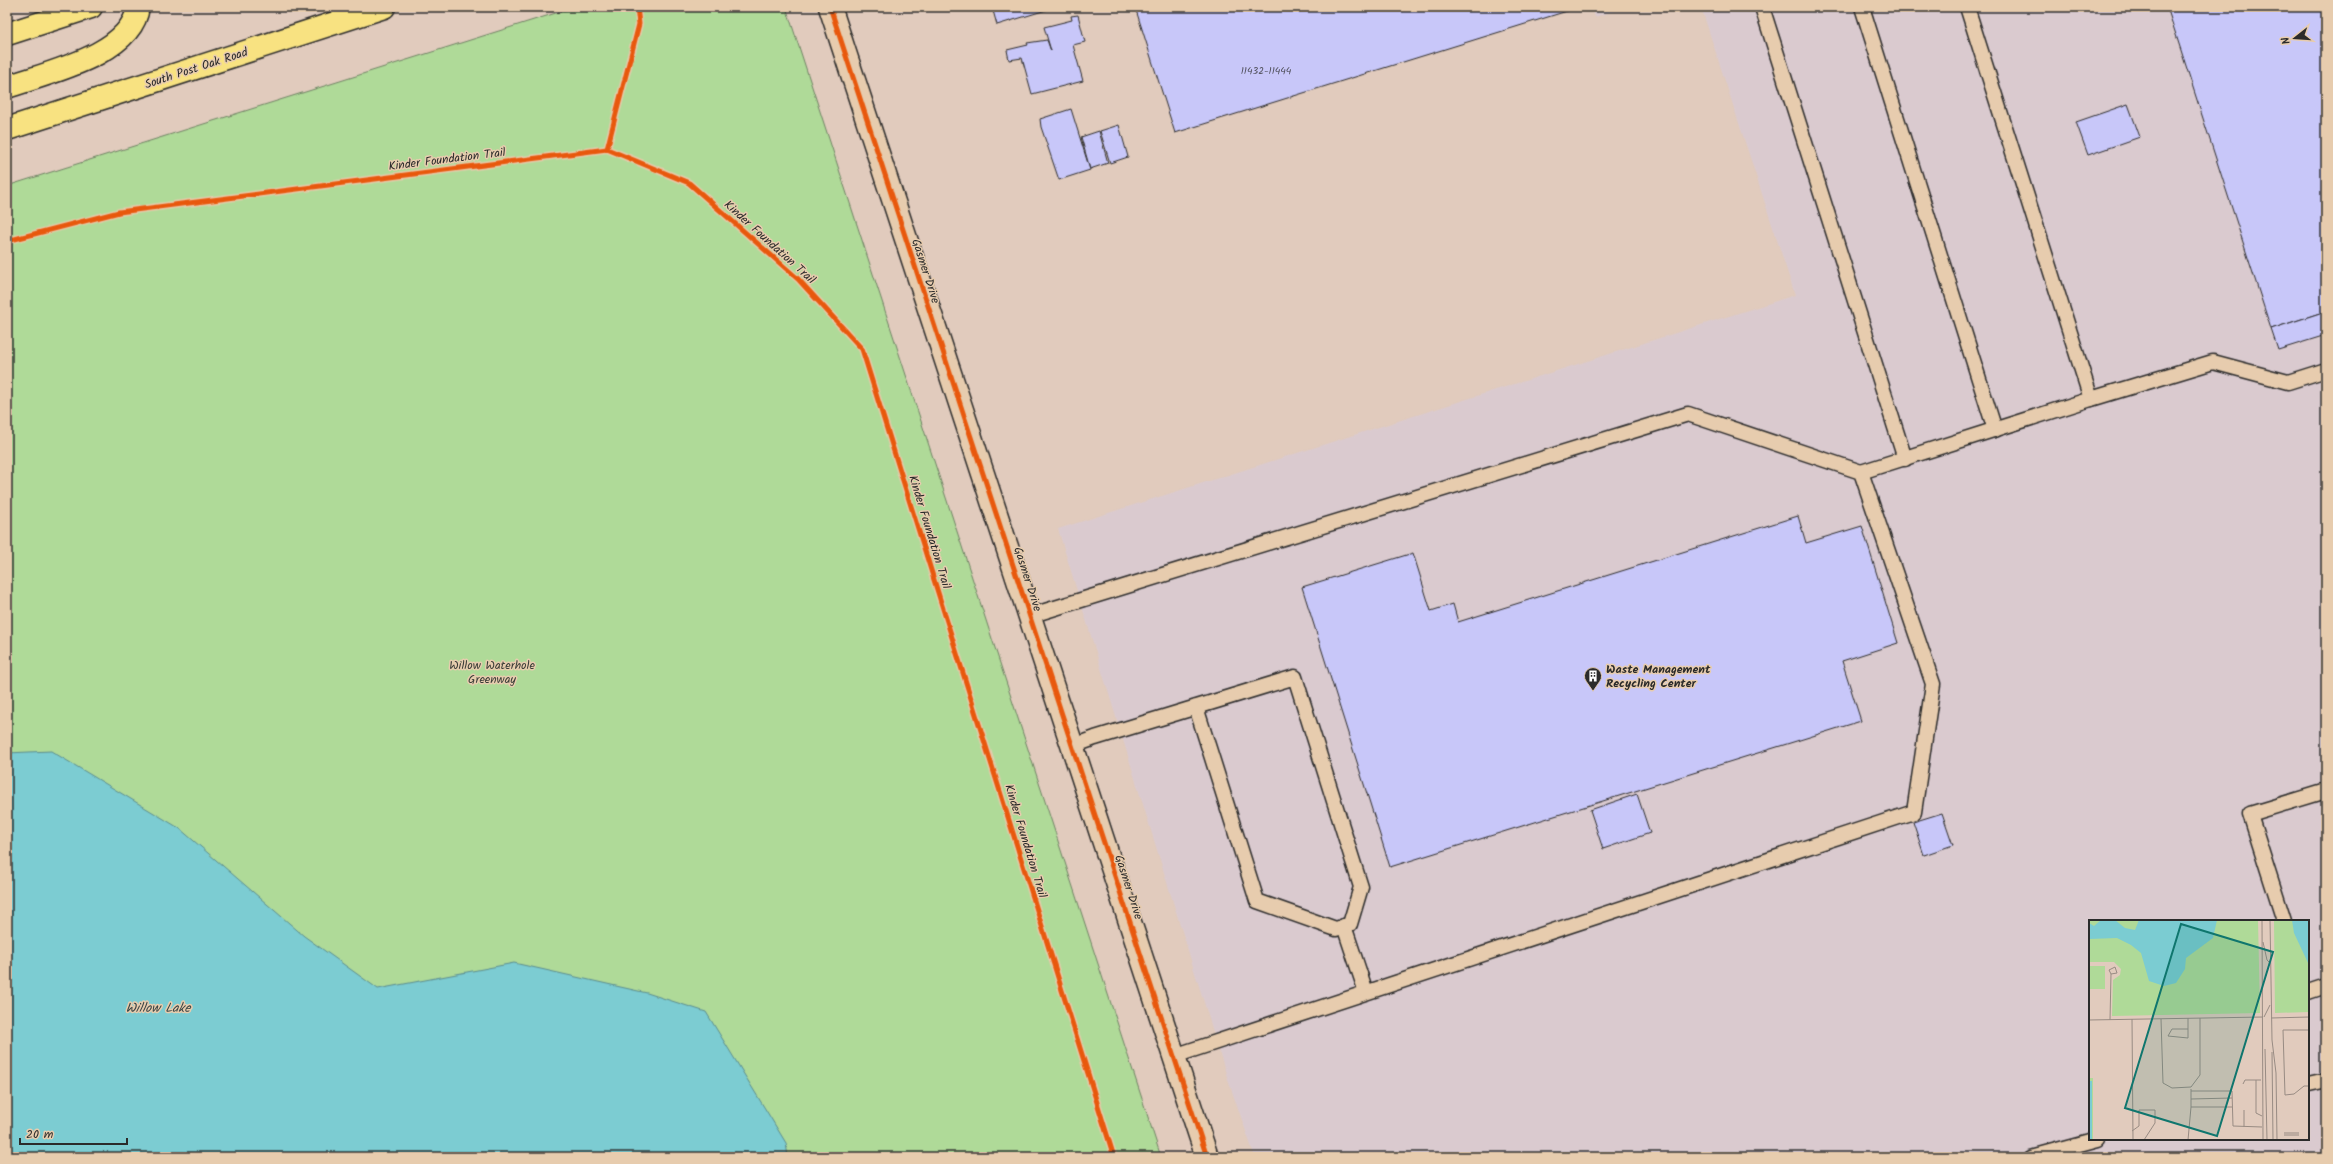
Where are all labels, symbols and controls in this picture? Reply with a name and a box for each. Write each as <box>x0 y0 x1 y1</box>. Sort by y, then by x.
north arrow <box>2275 18 2315 58</box>
text: N <box>2277 35 2296 47</box>
street label: South Post Oak Road <box>142 43 251 94</box>
house number: 11432-11444 <box>1241 63 1292 79</box>
street label: Kinder Foundation Trail <box>387 143 507 176</box>
street label: Kinder Foundation Trail <box>719 196 820 289</box>
street label: Gasmer Drive <box>906 236 945 306</box>
street label: Kinder Foundation Trail <box>903 473 956 591</box>
street label: Gasmer Drive <box>1008 544 1047 614</box>
park label: Willow Waterhole Greenway <box>449 656 535 689</box>
place label: Waste Management Recycling Center <box>1606 660 1711 693</box>
building icon: Waste Management Recycling Center <box>1583 666 1603 691</box>
street label: Kinder Foundation Trail <box>999 782 1052 900</box>
street label: Gasmer Drive <box>1109 852 1148 922</box>
inset map <box>2089 920 2309 1140</box>
water label: Willow Lake <box>126 998 191 1019</box>
scale bar <box>20 1120 127 1146</box>
text: 20 m <box>26 1125 54 1144</box>

